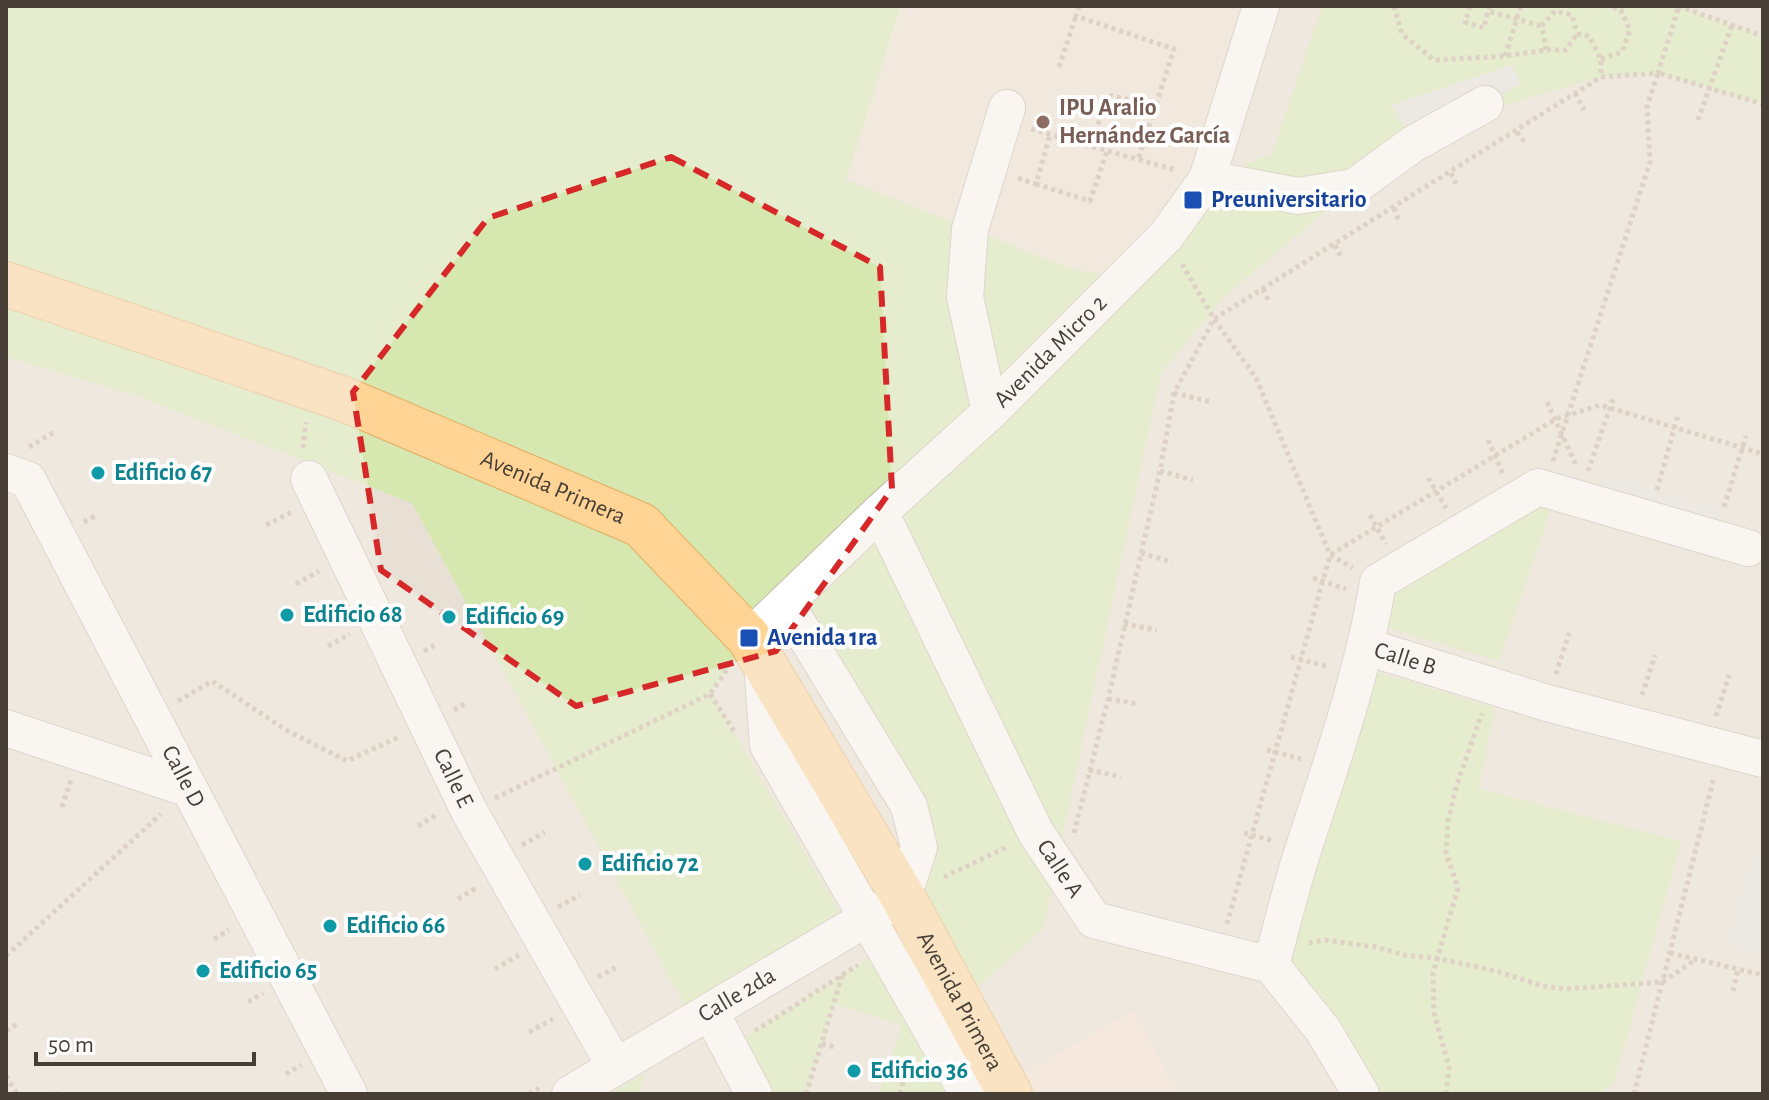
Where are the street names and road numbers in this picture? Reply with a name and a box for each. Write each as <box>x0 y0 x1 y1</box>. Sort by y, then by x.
street label: Avenida Micro 2 <box>990 291 1111 412</box>
street label: Avenida Primera <box>477 446 629 529</box>
street label: Calle B <box>1371 638 1439 680</box>
street label: Calle D <box>157 742 209 811</box>
street label: Calle E <box>429 745 478 812</box>
street label: Calle A <box>1032 835 1088 902</box>
street label: Avenida Primera <box>912 928 1007 1075</box>
street label: Calle 2da <box>694 963 780 1027</box>

